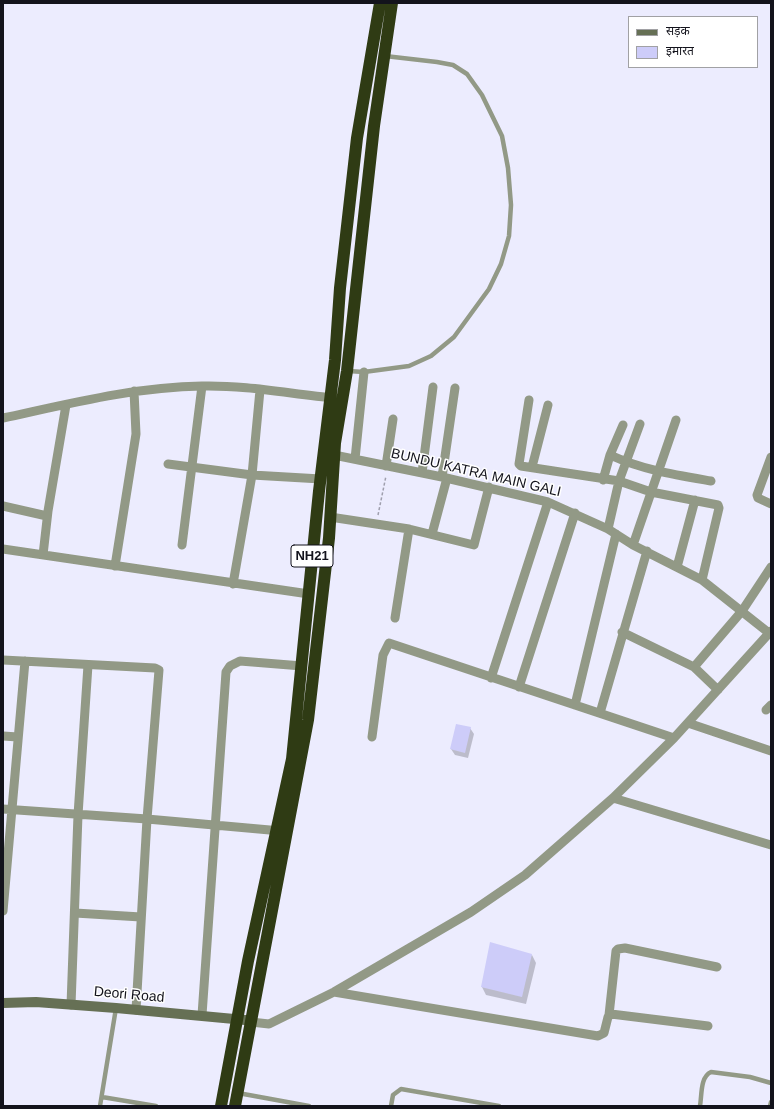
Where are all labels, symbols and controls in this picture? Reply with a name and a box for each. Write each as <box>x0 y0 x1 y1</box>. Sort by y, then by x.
legend <box>628 16 758 68</box>
text: सड़क <box>666 24 690 38</box>
text: इमारत <box>666 44 694 58</box>
street label: BUNDU KATRA MAIN GALI <box>389 445 563 501</box>
road number: NH21 <box>291 545 333 567</box>
street label: Deori Road <box>93 984 165 1006</box>

